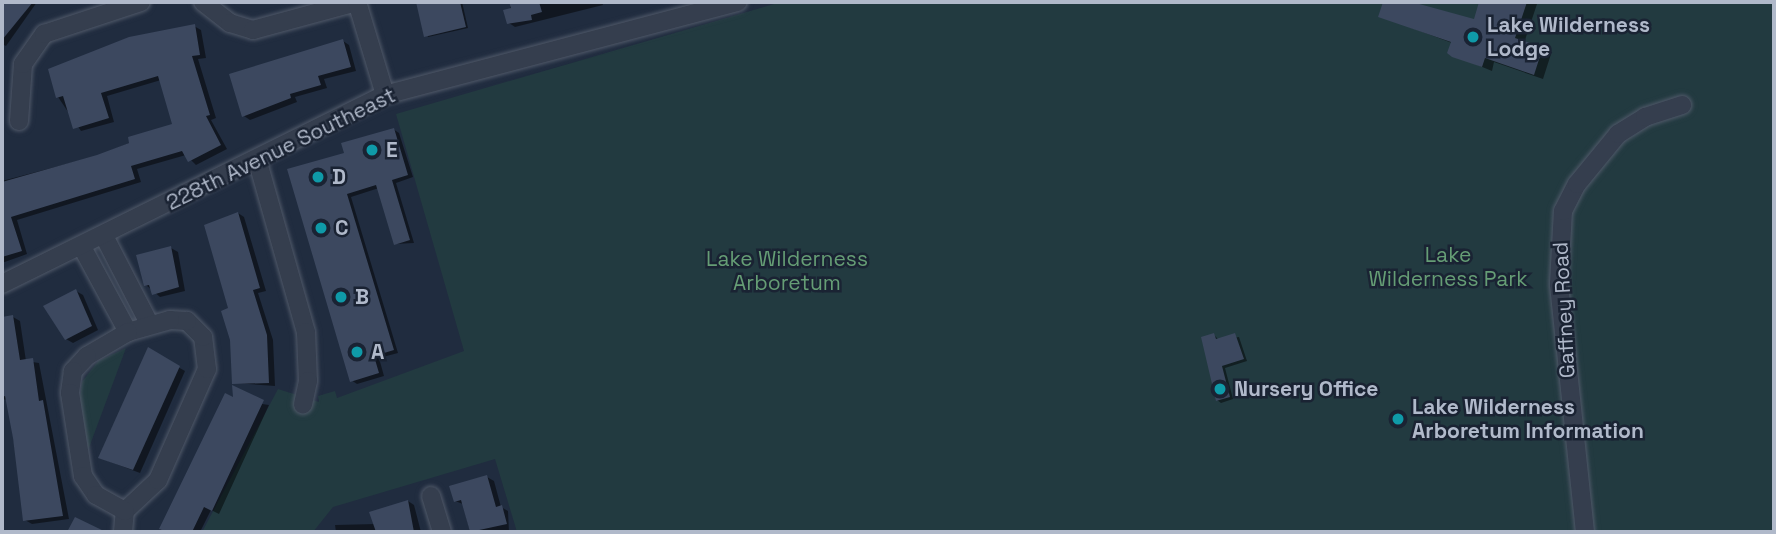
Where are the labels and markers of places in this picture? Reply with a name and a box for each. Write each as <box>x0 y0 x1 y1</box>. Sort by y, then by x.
place label: Lake Wilderness Lodge <box>1487 12 1650 62</box>
marker: Lake Wilderness Lodge <box>1465 29 1481 45</box>
place label: E <box>386 137 398 163</box>
marker: E <box>364 142 380 158</box>
place label: D <box>332 164 346 190</box>
marker: D <box>310 169 326 185</box>
place label: C <box>335 215 349 241</box>
marker: C <box>313 220 329 236</box>
place label: B <box>355 284 369 310</box>
marker: B <box>333 289 349 305</box>
place label: A <box>371 339 384 365</box>
marker: A <box>349 344 365 360</box>
place label: Nursery Office <box>1234 376 1378 402</box>
marker: Nursery Office <box>1212 381 1228 397</box>
place label: Lake Wilderness Arboretum Information <box>1412 394 1644 444</box>
marker: Lake Wilderness Arboretum Information <box>1390 411 1406 427</box>

